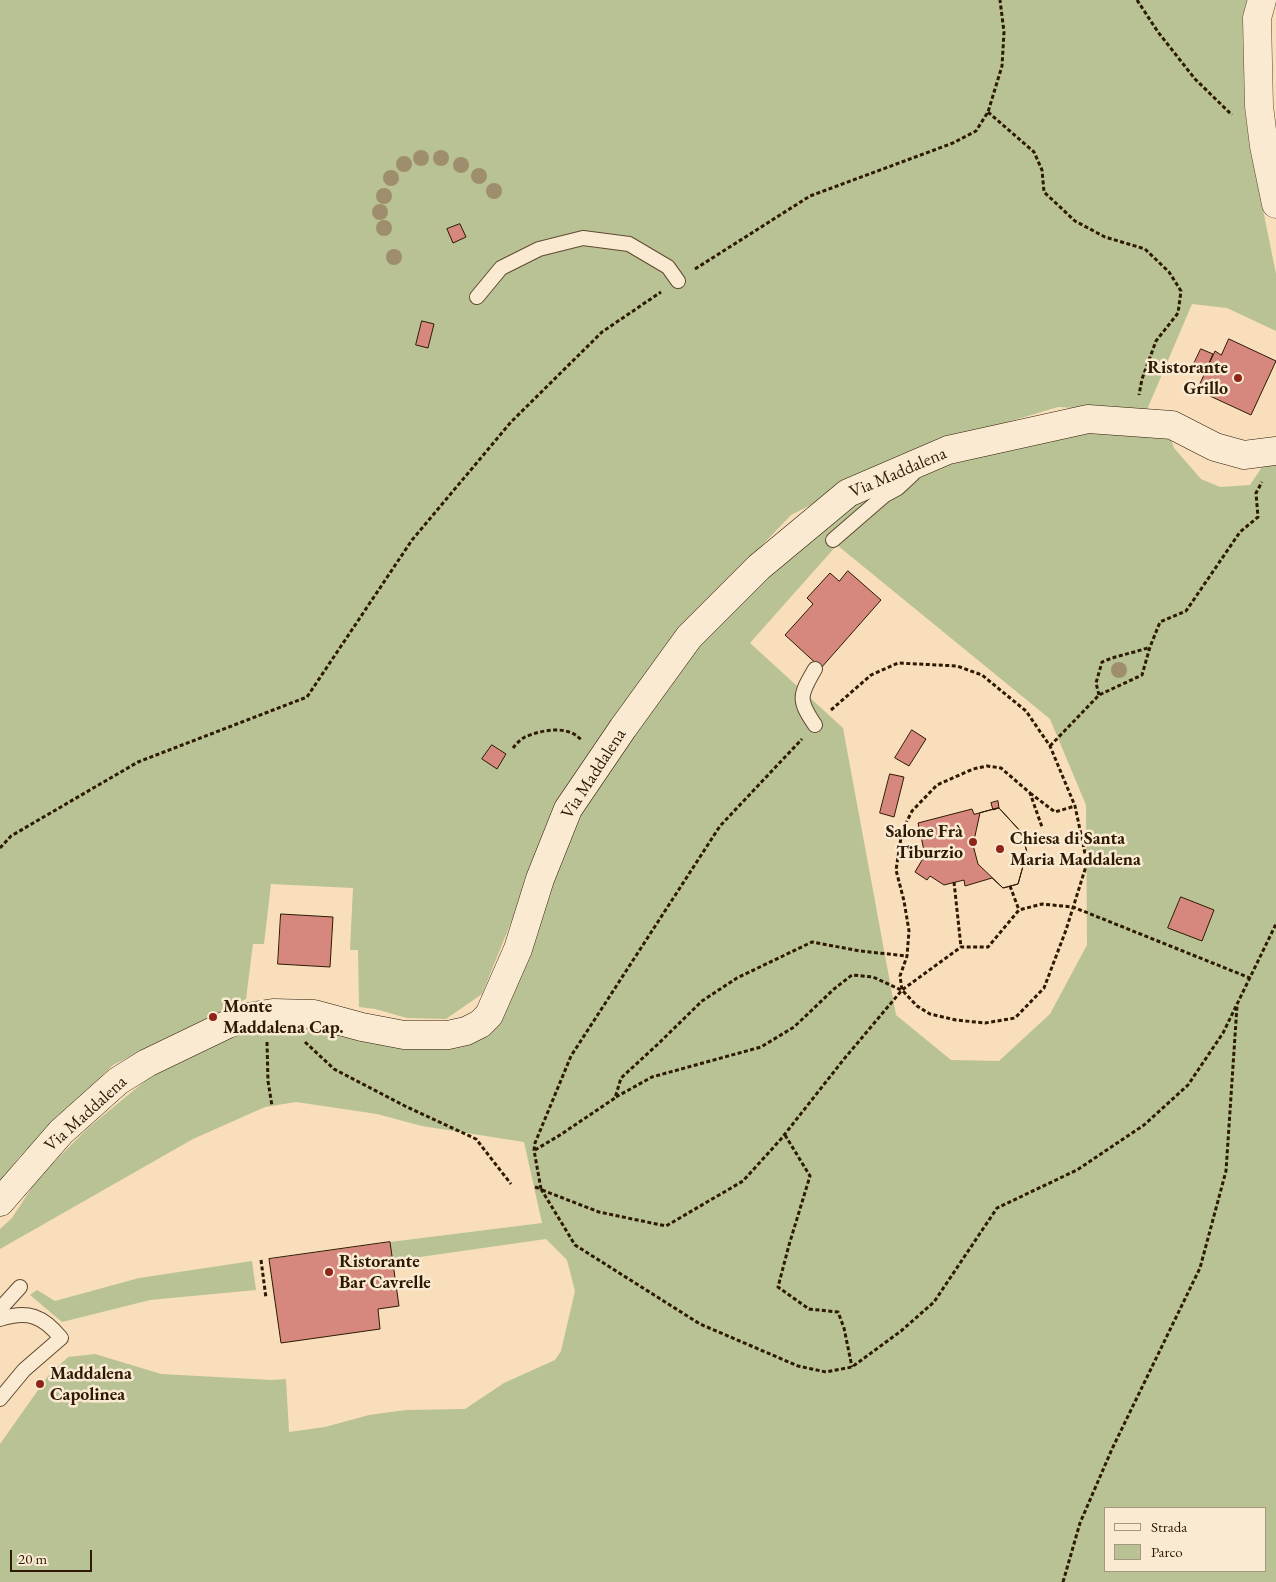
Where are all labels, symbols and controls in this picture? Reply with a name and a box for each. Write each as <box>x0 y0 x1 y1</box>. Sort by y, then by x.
place label: Ristorante Grillo <box>1147 357 1228 399</box>
marker: Ristorante Grillo <box>1232 372 1244 384</box>
street label: Via Maddalena <box>846 443 950 503</box>
street label: Via Maddalena <box>557 725 631 823</box>
place label: Salone Frà Tiburzio <box>885 821 963 864</box>
place label: Chiesa di Santa Maria Maddalena <box>1010 828 1141 871</box>
marker: Salone Frà Tiburzio <box>967 836 979 848</box>
marker: Chiesa di Santa Maria Maddalena <box>994 843 1006 855</box>
place label: Monte Maddalena Cap. <box>223 996 344 1038</box>
marker: Monte Maddalena Cap. <box>207 1011 219 1023</box>
street label: Via Maddalena <box>40 1071 132 1157</box>
place label: Ristorante Bar Cavrelle <box>339 1251 431 1294</box>
marker: Ristorante Bar Cavrelle <box>323 1266 335 1278</box>
place label: Maddalena Capolinea <box>50 1363 132 1406</box>
marker: Maddalena Capolinea <box>34 1378 46 1390</box>
legend <box>1104 1507 1266 1572</box>
text: Strada <box>1151 1517 1187 1536</box>
scale bar <box>12 1540 95 1572</box>
text: Parco <box>1151 1542 1183 1561</box>
text: 20 m <box>18 1549 47 1568</box>

